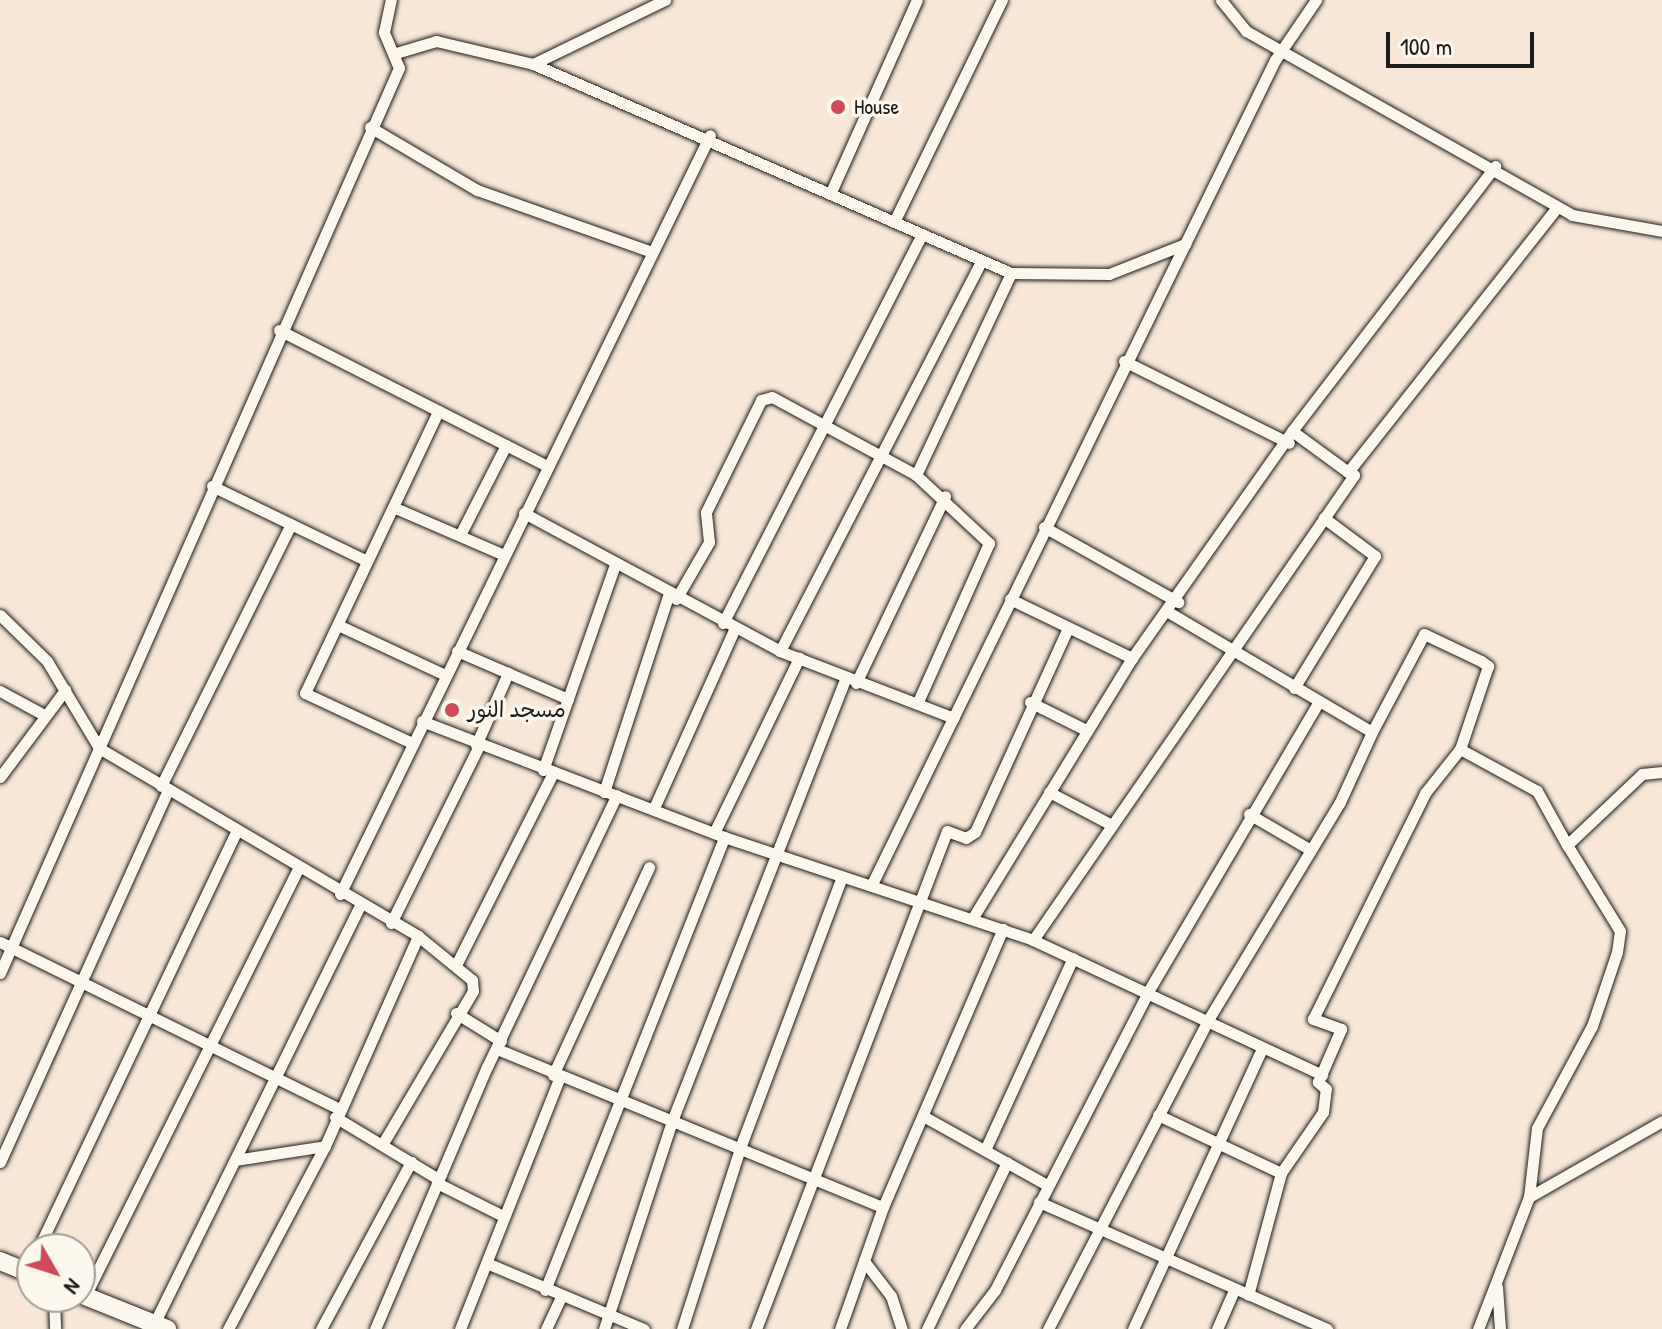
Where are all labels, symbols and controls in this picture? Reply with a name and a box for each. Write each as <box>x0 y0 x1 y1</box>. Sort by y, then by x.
scale bar <box>1390 16 1538 66</box>
text: 100 m <box>1400 30 1452 62</box>
place label: House <box>854 94 899 120</box>
marker: House <box>829 98 847 116</box>
place label: مسجد النور <box>468 697 566 723</box>
marker: مسجد النور <box>443 701 461 719</box>
north arrow <box>16 1233 96 1313</box>
text: N <box>58 1273 88 1301</box>

